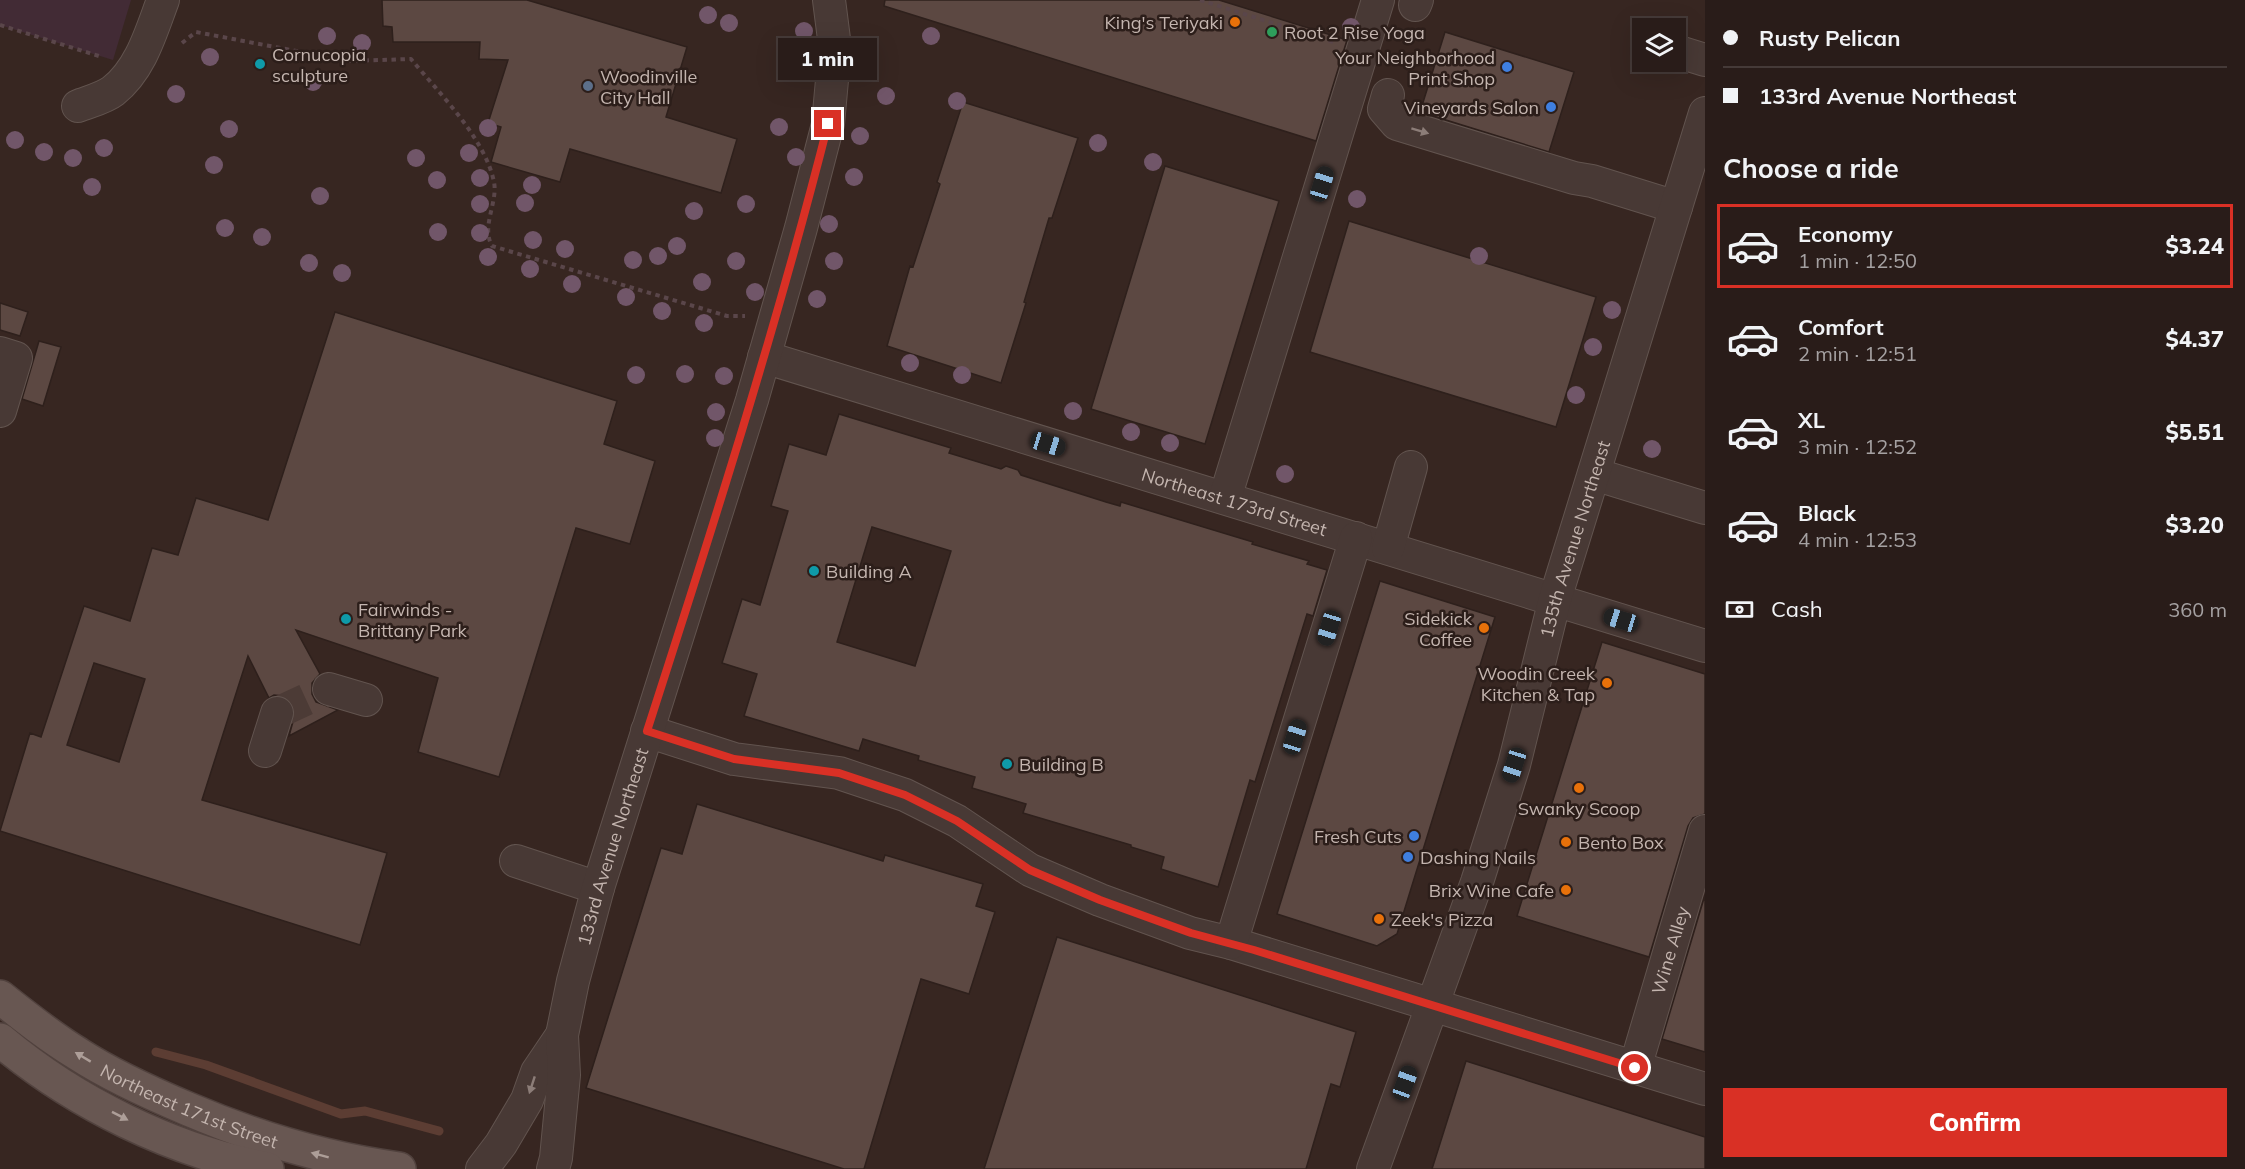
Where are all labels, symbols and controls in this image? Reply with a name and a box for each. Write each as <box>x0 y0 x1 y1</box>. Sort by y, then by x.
place label: King's Teriyaki <box>1104 11 1223 34</box>
marker: King's Teriyaki <box>1228 15 1242 29</box>
map controls <box>1632 18 1686 72</box>
button: layers <box>1632 18 1686 72</box>
place label: Root 2 Rise Yoga <box>1284 21 1425 44</box>
text: Rusty Pelican <box>1759 24 1901 52</box>
marker: Root 2 Rise Yoga <box>1265 25 1279 39</box>
callout: 1 min <box>778 37 878 79</box>
place label: Cornucopia sculpture <box>272 43 366 87</box>
text: 1 min <box>801 46 854 71</box>
place label: Your Neighborhood Print Shop <box>1334 46 1495 90</box>
marker: Cornucopia sculpture <box>253 57 267 71</box>
marker: Your Neighborhood Print Shop <box>1500 60 1514 74</box>
place label: Woodinville City Hall <box>600 65 697 109</box>
marker: Woodinville City Hall <box>581 79 595 93</box>
text: 133rd Avenue Northeast <box>1759 82 2016 110</box>
place label: Vineyards Salon <box>1404 96 1539 119</box>
marker: Vineyards Salon <box>1544 100 1558 114</box>
route end <box>814 110 841 137</box>
one-way arrow <box>1411 127 1429 136</box>
text: Choose a ride <box>1723 151 1899 185</box>
car <box>1308 164 1336 204</box>
icon: car <box>1726 219 1780 273</box>
text: Economy <box>1798 220 1893 248</box>
text: $3.24 <box>2165 232 2224 260</box>
text: 1 min · 12:50 <box>1798 248 1917 273</box>
icon: car <box>1726 312 1780 366</box>
text: Comfort <box>1798 313 1884 341</box>
text: $4.37 <box>2165 325 2224 353</box>
text: 2 min · 12:51 <box>1798 341 1917 366</box>
icon: car <box>1726 405 1780 459</box>
text: XL <box>1798 406 1825 434</box>
text: $5.51 <box>2165 418 2224 446</box>
car <box>1028 430 1068 458</box>
text: 3 min · 12:52 <box>1798 434 1917 459</box>
street label: 135th Avenue Northeast <box>1534 437 1615 640</box>
street label: Northeast 173rd Street <box>1139 462 1330 541</box>
icon: car <box>1726 498 1780 552</box>
text: Black <box>1798 499 1856 527</box>
text: $3.20 <box>2165 511 2224 539</box>
text: 4 min · 12:53 <box>1798 527 1917 552</box>
place label: Building A <box>826 560 912 583</box>
marker: Building A <box>807 564 821 578</box>
icon: cash <box>1723 593 1756 626</box>
text: Cash <box>1771 595 1823 623</box>
text: 360 m <box>2168 597 2227 622</box>
place label: Fairwinds - Brittany Park <box>358 598 468 642</box>
car <box>1601 606 1641 634</box>
place label: Sidekick Coffee <box>1404 607 1473 651</box>
car <box>1315 608 1343 648</box>
marker: Fairwinds - Brittany Park <box>339 612 353 626</box>
marker: Sidekick Coffee <box>1477 621 1491 635</box>
place label: Woodin Creek Kitchen & Tap <box>1478 662 1596 706</box>
marker: Woodin Creek Kitchen & Tap <box>1600 676 1614 690</box>
car <box>1281 717 1309 757</box>
street label: 133rd Avenue Northeast <box>572 745 653 948</box>
car <box>1500 745 1528 785</box>
place label: Building B <box>1019 753 1104 776</box>
marker: Building B <box>1000 757 1014 771</box>
marker: Swanky Scoop <box>1572 781 1586 795</box>
place label: Swanky Scoop <box>1518 797 1640 820</box>
place label: Fresh Cuts <box>1314 825 1402 848</box>
marker: Fresh Cuts <box>1407 829 1421 843</box>
place label: Bento Box <box>1578 831 1664 854</box>
marker: Bento Box <box>1559 835 1573 849</box>
place label: Dashing Nails <box>1420 846 1536 869</box>
marker: Dashing Nails <box>1401 850 1415 864</box>
place label: Brix Wine Cafe <box>1429 879 1554 902</box>
marker: Brix Wine Cafe <box>1559 883 1573 897</box>
street label: Wine Alley <box>1646 903 1694 997</box>
place label: Zeek's Pizza <box>1391 908 1493 931</box>
marker: Zeek's Pizza <box>1372 912 1386 926</box>
one-way arrow <box>75 1052 91 1063</box>
route start <box>1621 1054 1648 1081</box>
street label: Northeast 171st Street <box>97 1058 281 1153</box>
car <box>1390 1063 1420 1103</box>
one-way arrow <box>527 1076 537 1094</box>
button: Confirm <box>1723 1088 2227 1157</box>
one-way arrow <box>111 1111 129 1121</box>
one-way arrow <box>311 1149 330 1159</box>

